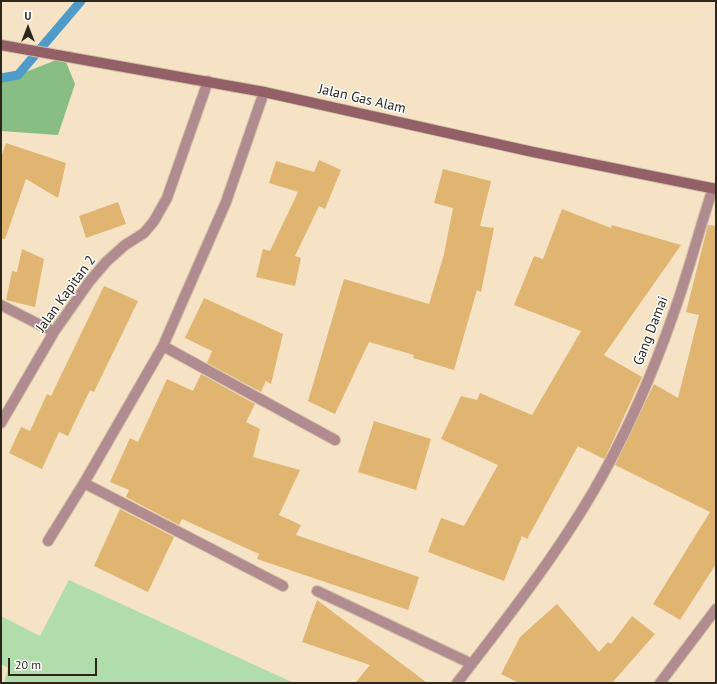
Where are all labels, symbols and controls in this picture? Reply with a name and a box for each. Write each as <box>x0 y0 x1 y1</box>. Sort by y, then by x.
north arrow <box>8 8 48 48</box>
text: U <box>25 9 31 23</box>
street label: Jalan Gas Alam <box>317 81 407 117</box>
street label: Jalan Kapitan 2 <box>33 252 99 336</box>
street label: Gang Damai <box>630 294 672 368</box>
scale bar <box>10 650 99 676</box>
text: 20 m <box>15 657 41 672</box>

